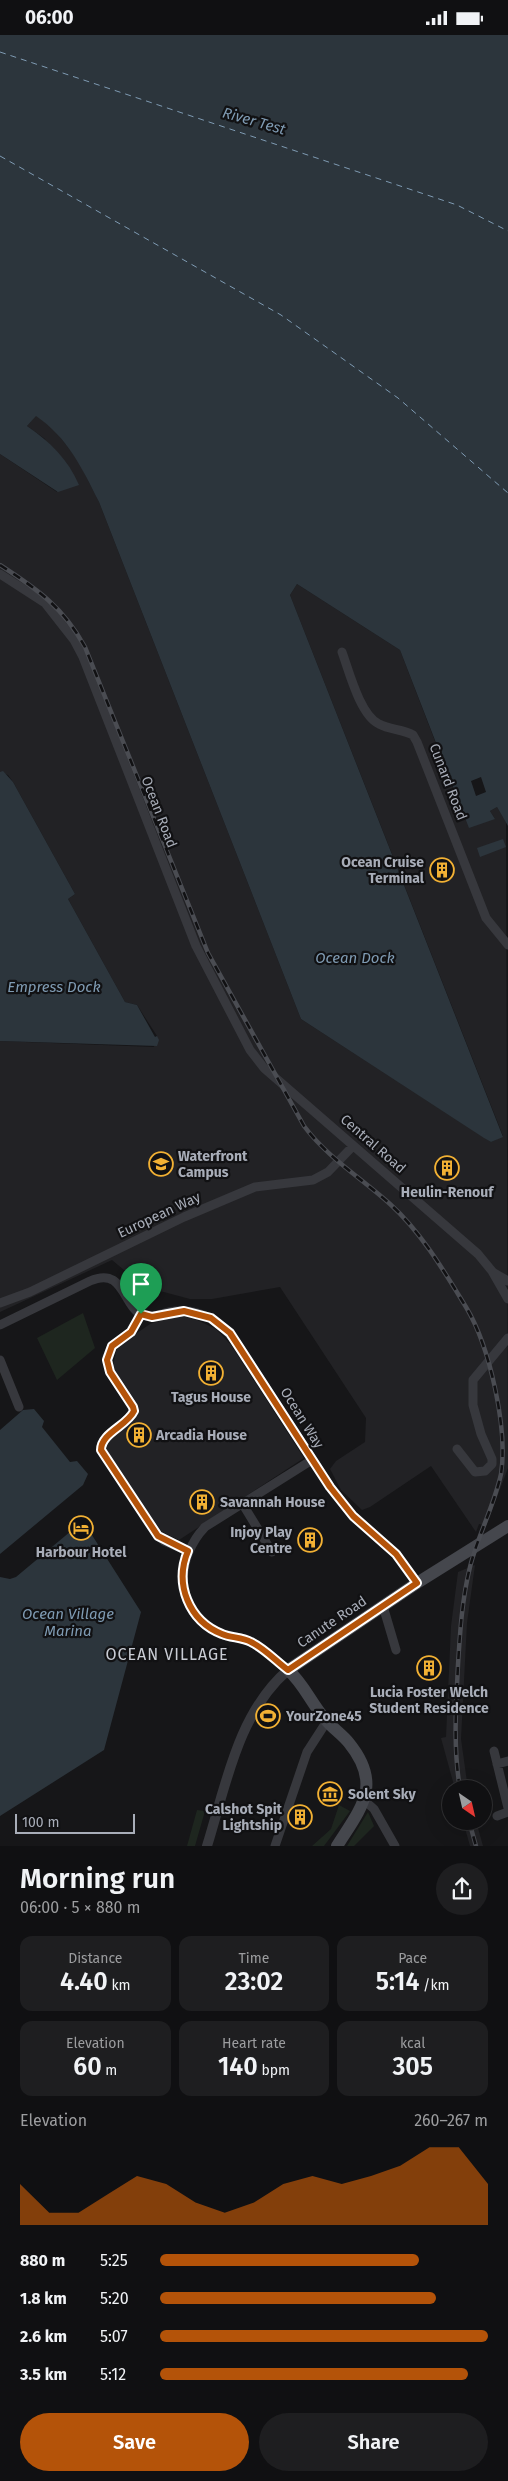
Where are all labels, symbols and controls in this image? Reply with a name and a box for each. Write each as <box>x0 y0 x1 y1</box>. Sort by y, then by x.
text: 06:00 <box>25 6 74 29</box>
water label: River Test <box>220 103 288 139</box>
street label: Cunard Road <box>426 741 470 823</box>
street label: Ocean Road <box>138 774 180 850</box>
place label: Ocean Cruise Terminal <box>341 854 425 887</box>
building icon: Ocean Cruise Terminal <box>429 857 455 883</box>
water label: Ocean Dock <box>315 949 395 967</box>
water label: Empress Dock <box>7 978 101 996</box>
street label: Central Road <box>337 1111 409 1177</box>
place label: Waterfront Campus <box>178 1148 248 1181</box>
school or university icon: Waterfront Campus <box>148 1151 174 1177</box>
building icon: Heulin-Renouf <box>434 1155 460 1181</box>
place label: Heulin-Renouf <box>401 1184 495 1201</box>
street label: European Way <box>115 1188 203 1242</box>
pin <box>120 1263 162 1314</box>
icon: arrive <box>127 1270 155 1298</box>
building icon: Tagus House <box>198 1360 224 1386</box>
street label: Ocean Way <box>277 1384 327 1452</box>
place label: Tagus House <box>171 1389 251 1406</box>
building icon: Arcadia House <box>126 1422 152 1448</box>
place label: Arcadia House <box>155 1427 247 1444</box>
building icon: Savannah House <box>189 1489 215 1515</box>
place label: Savannah House <box>220 1494 326 1511</box>
hotel icon: Harbour Hotel <box>68 1515 94 1541</box>
place label: Injoy Play Centre <box>230 1524 293 1557</box>
building icon: Injoy Play Centre <box>297 1527 323 1553</box>
place label: Harbour Hotel <box>36 1544 127 1561</box>
street label: Canute Road <box>294 1593 370 1651</box>
water label: Ocean Village Marina <box>22 1605 114 1640</box>
district label: OCEAN VILLAGE <box>105 1645 229 1664</box>
building icon: Lucia Foster Welch Student Residence <box>416 1655 442 1681</box>
place label: Lucia Foster Welch Student Residence <box>369 1684 489 1717</box>
sports icon: YourZone45 <box>255 1703 281 1729</box>
place label: YourZone45 <box>285 1708 362 1725</box>
north arrow <box>442 1780 492 1830</box>
map controls <box>442 1780 492 1830</box>
museum icon: Solent Sky <box>317 1781 343 1807</box>
place label: Solent Sky <box>348 1786 417 1803</box>
place label: Calshot Spit Lightship <box>205 1801 283 1834</box>
building icon: Calshot Spit Lightship <box>287 1804 313 1830</box>
scale bar <box>15 1811 135 1834</box>
text: 100 m <box>22 1814 59 1831</box>
text: Morning run <box>20 1862 175 1895</box>
button: share <box>436 1863 488 1915</box>
text: 06:00 · 5 × 880 m <box>20 1898 140 1917</box>
text: Distance <box>68 1950 122 1967</box>
text: Time <box>239 1950 269 1967</box>
text: Pace <box>398 1950 427 1967</box>
text: 4.40 <box>60 1967 108 1997</box>
text: 23:02 <box>225 1967 283 1997</box>
text: 5:14 <box>376 1967 419 1997</box>
text: km <box>108 1977 131 1994</box>
text: /km <box>419 1977 450 1994</box>
text: Elevation <box>66 2035 125 2052</box>
text: Heart rate <box>222 2035 286 2052</box>
text: kcal <box>400 2035 425 2052</box>
text: 60 <box>73 2052 102 2082</box>
text: 140 <box>218 2052 258 2082</box>
text: 305 <box>392 2052 433 2082</box>
text: m <box>102 2062 117 2079</box>
text: bpm <box>258 2062 290 2079</box>
text: Elevation <box>20 2111 87 2130</box>
text: 260–267 m <box>414 2111 488 2130</box>
text: 880 m <box>20 2251 65 2270</box>
text: 5:25 <box>100 2251 128 2270</box>
text: 1.8 km <box>20 2289 67 2308</box>
text: 5:20 <box>100 2289 129 2308</box>
text: 2.6 km <box>20 2327 67 2346</box>
text: 5:07 <box>100 2327 128 2346</box>
text: 3.5 km <box>20 2365 67 2384</box>
text: 5:12 <box>100 2365 126 2384</box>
button: Save <box>20 2413 249 2471</box>
button: Share <box>259 2413 488 2471</box>

